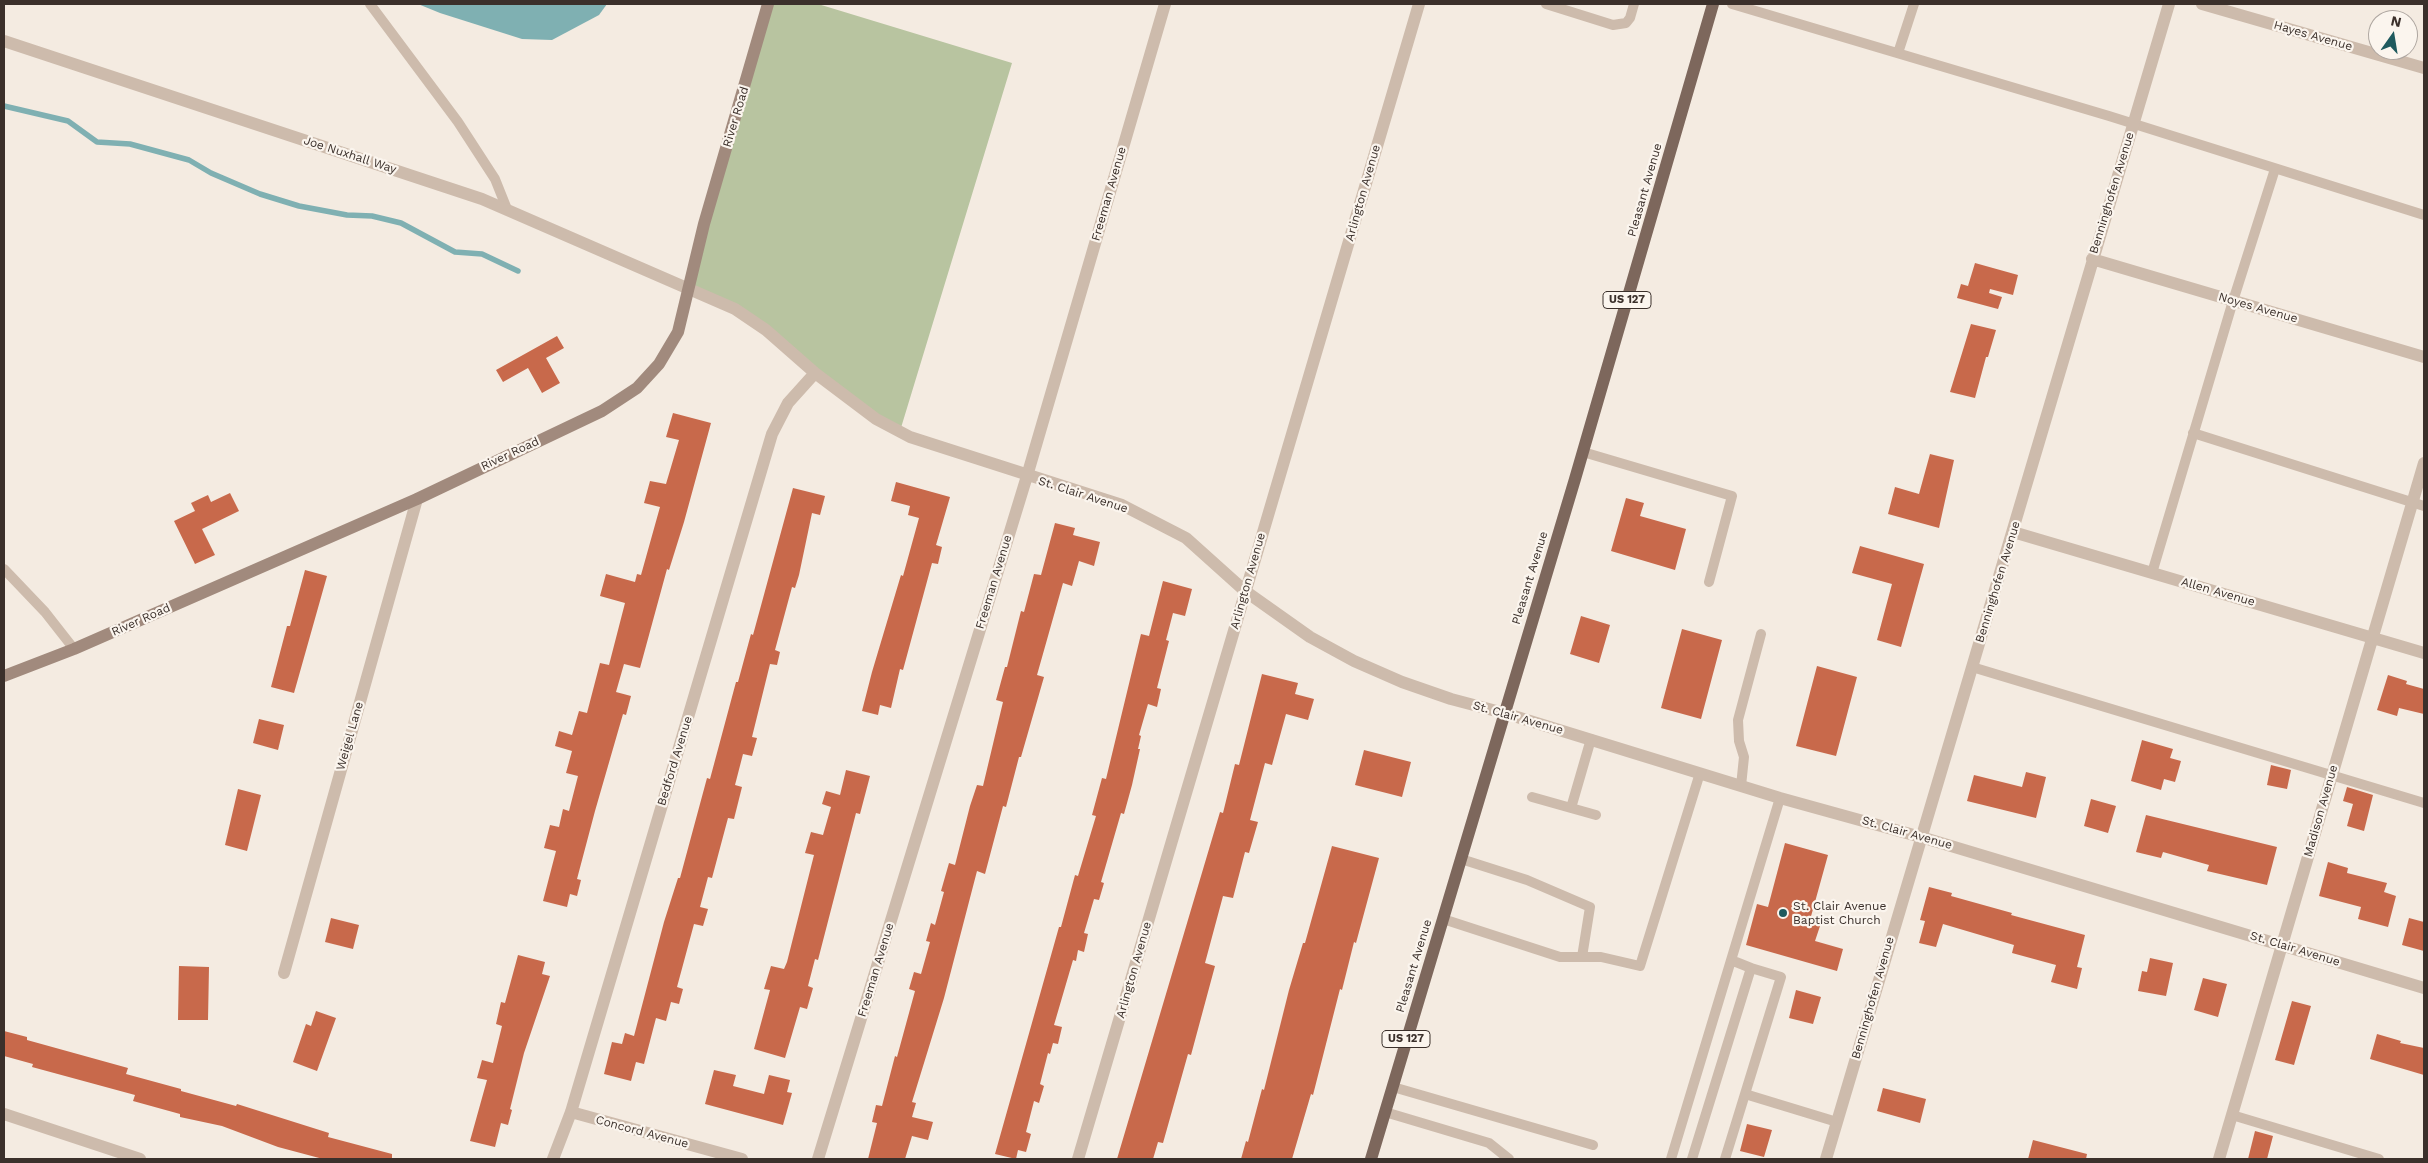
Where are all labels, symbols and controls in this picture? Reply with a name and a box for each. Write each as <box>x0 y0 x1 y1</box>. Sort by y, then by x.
north arrow <box>2368 10 2418 60</box>
text: N <box>2389 12 2403 30</box>
street label: Hayes Avenue <box>2272 18 2354 54</box>
street label: River Road <box>720 85 752 149</box>
street label: Benninghofen Avenue <box>2087 130 2137 256</box>
street label: Joe Nuxhall Way <box>302 133 398 177</box>
street label: Pleasant Avenue <box>1625 142 1665 238</box>
street label: Arlington Avenue <box>1342 143 1384 243</box>
street label: Freeman Avenue <box>1089 145 1129 243</box>
street label: Noyes Avenue <box>2217 290 2299 326</box>
road number: US 127 <box>1603 292 1651 308</box>
street label: River Road <box>479 434 541 474</box>
street label: St. Clair Avenue <box>1036 474 1130 516</box>
street label: Benninghofen Avenue <box>1973 519 2023 645</box>
street label: Pleasant Avenue <box>1509 530 1551 626</box>
street label: Arlington Avenue <box>1227 531 1269 631</box>
street label: Freeman Avenue <box>973 533 1015 631</box>
street label: Allen Avenue <box>2179 575 2257 609</box>
street label: River Road <box>109 601 173 639</box>
street label: St. Clair Avenue <box>1471 698 1565 738</box>
street label: Weigel Lane <box>333 700 367 772</box>
street label: Bedford Avenue <box>655 715 695 807</box>
street label: Madison Avenue <box>2301 763 2341 859</box>
street label: St. Clair Avenue <box>1860 813 1954 853</box>
place label: St. Clair Avenue Baptist Church <box>1793 899 1886 927</box>
marker: St. Clair Avenue Baptist Church <box>1777 907 1789 919</box>
street label: Pleasant Avenue <box>1393 918 1435 1014</box>
street label: Arlington Avenue <box>1113 920 1155 1020</box>
street label: Freeman Avenue <box>855 921 897 1019</box>
street label: St. Clair Avenue <box>2248 928 2342 970</box>
street label: Benninghofen Avenue <box>1849 935 1897 1061</box>
road number: US 127 <box>1382 1030 1430 1048</box>
street label: Concord Avenue <box>594 1113 690 1151</box>

